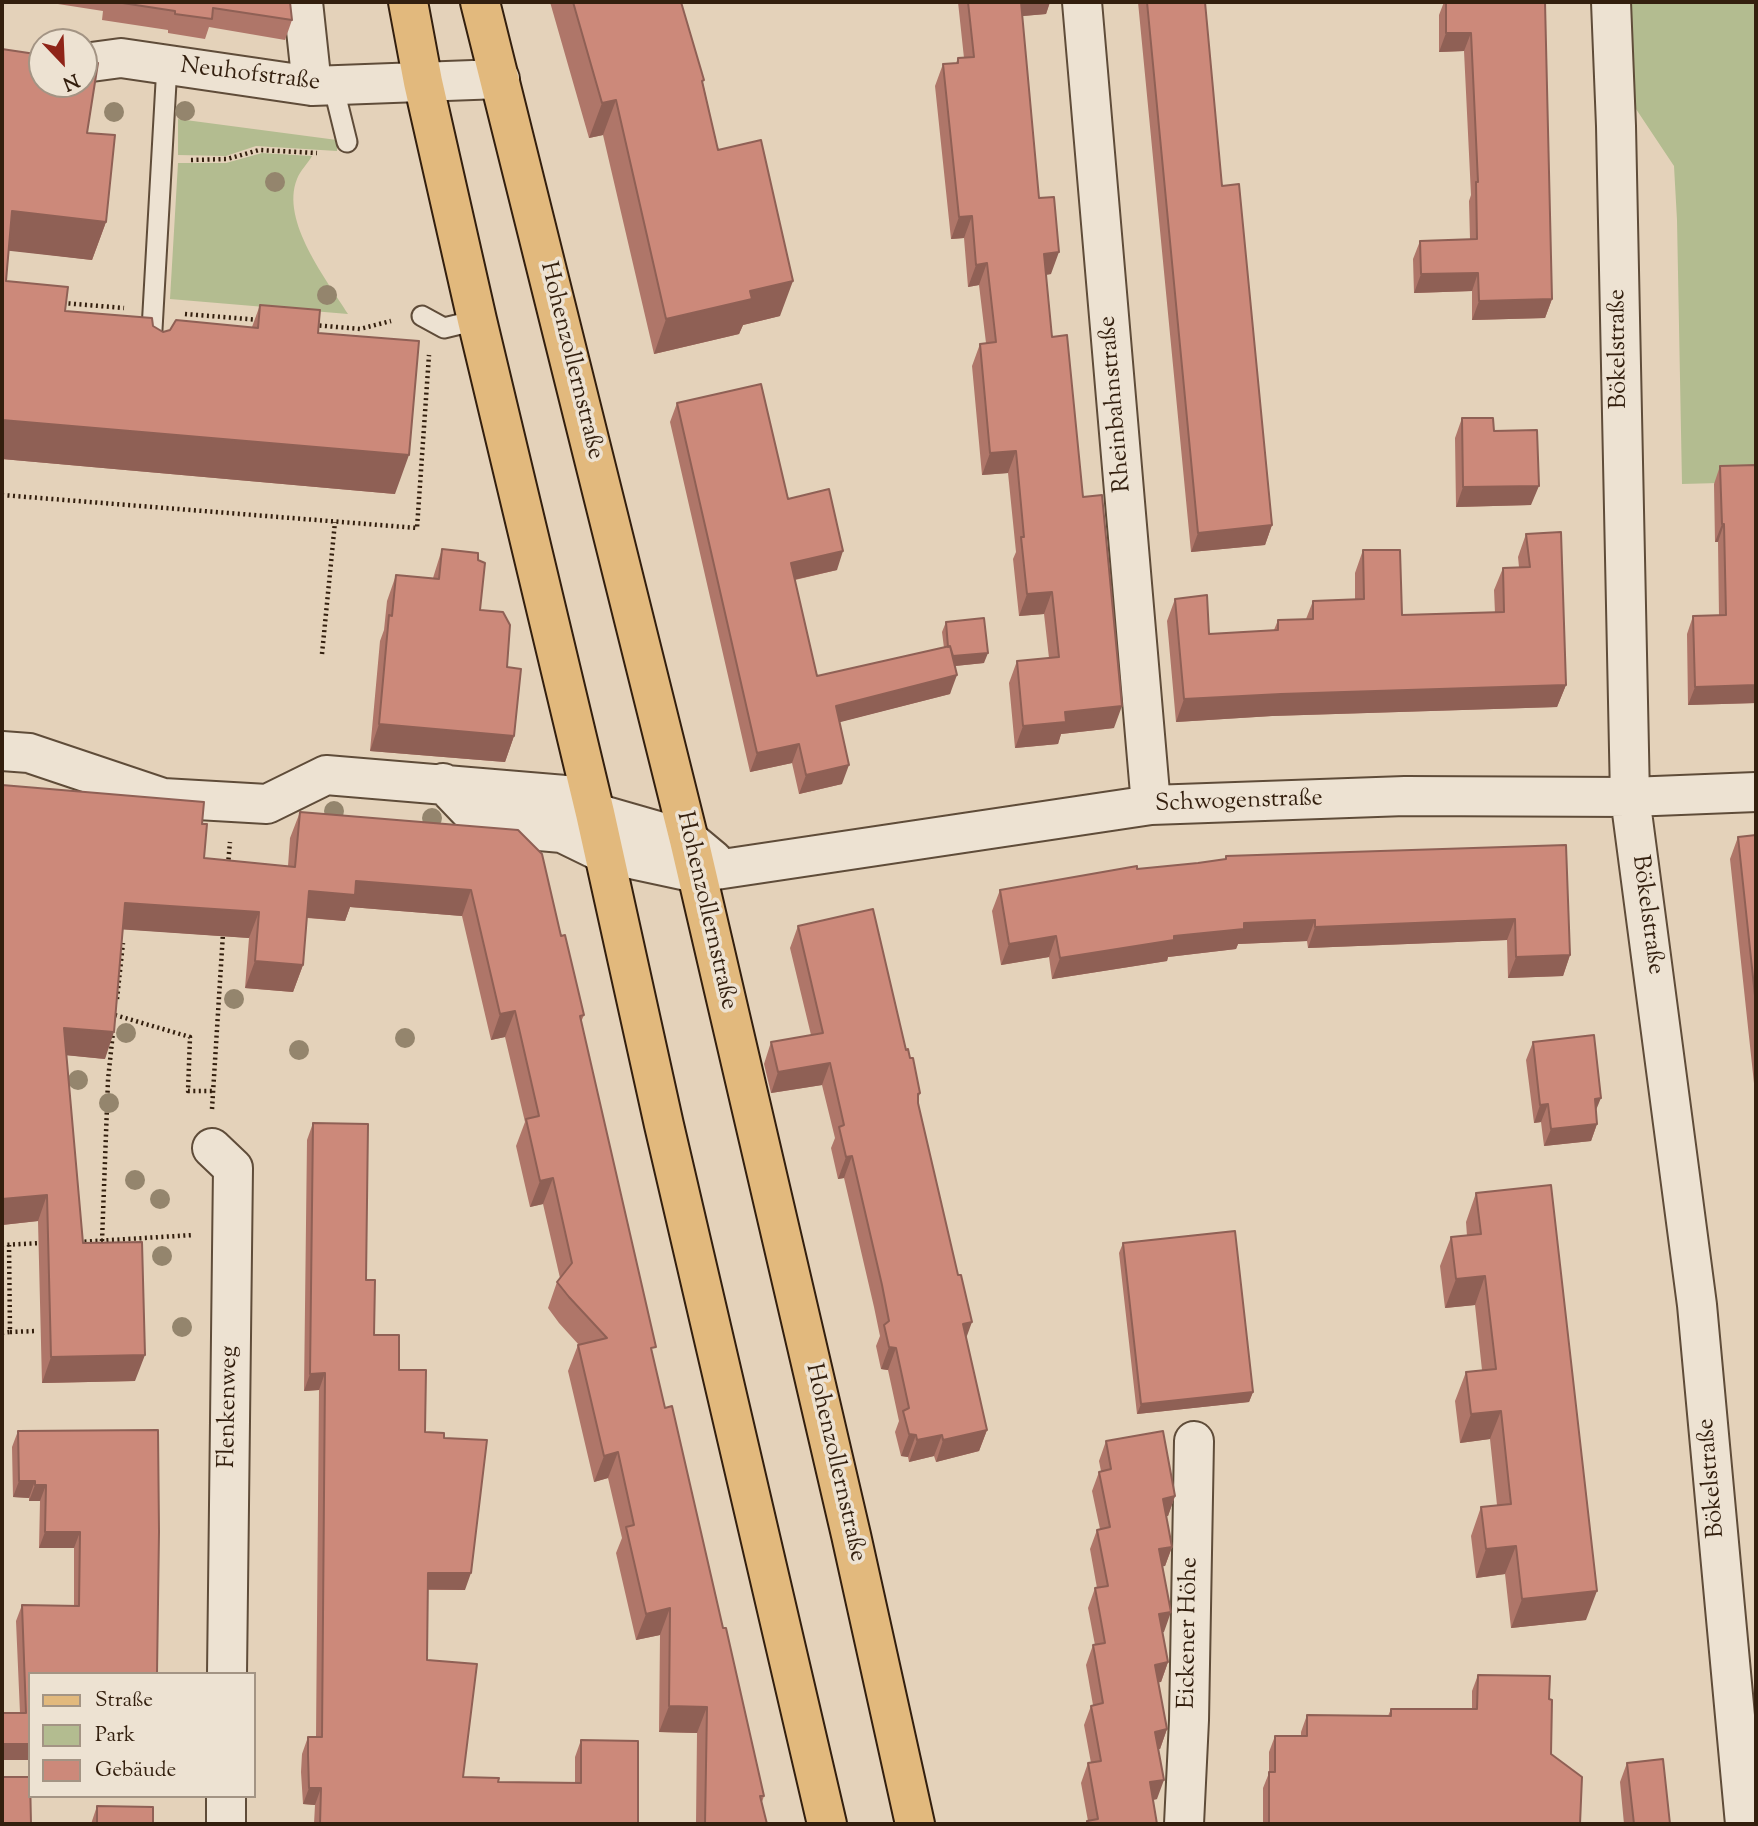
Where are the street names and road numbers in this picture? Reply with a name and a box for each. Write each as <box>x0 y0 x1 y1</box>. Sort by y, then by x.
street label: Neuhofstraße <box>178 53 322 99</box>
street label: Hohenzollernstraße <box>532 259 608 463</box>
street label: Bökelstraße <box>1605 289 1635 409</box>
street label: Rheinbahnstraße <box>1095 315 1139 493</box>
street label: Schwogenstraße <box>1155 786 1323 820</box>
street label: Hohenzollernstraße <box>668 809 742 1013</box>
street label: Bökelstraße <box>1623 854 1669 976</box>
street label: Flenkenweg <box>215 1345 245 1469</box>
street label: Hohenzollernstraße <box>797 1361 871 1565</box>
street label: Bökelstraße <box>1693 1417 1733 1539</box>
street label: Eickener Höhe <box>1174 1557 1206 1709</box>

